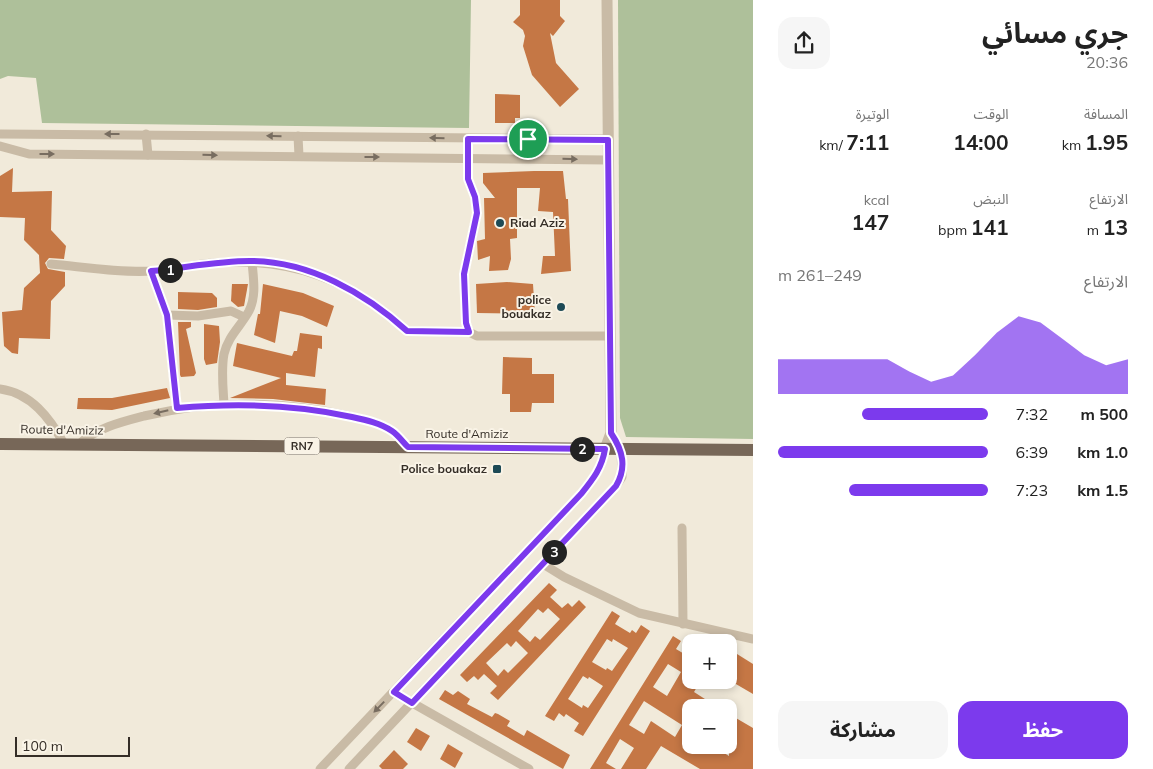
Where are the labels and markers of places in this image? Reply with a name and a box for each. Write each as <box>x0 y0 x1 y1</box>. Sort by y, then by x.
pin <box>507 118 549 160</box>
place label: Riad Aziz <box>510 215 564 230</box>
marker: Riad Aziz <box>494 217 506 229</box>
pin: 1 <box>158 258 182 282</box>
place label: police bouakaz <box>502 292 551 321</box>
marker: police bouakaz <box>555 301 567 313</box>
pin: 2 <box>570 436 594 462</box>
place label: Police bouakaz <box>401 461 487 476</box>
marker: Police bouakaz <box>491 463 503 475</box>
pin: 3 <box>542 540 566 564</box>

